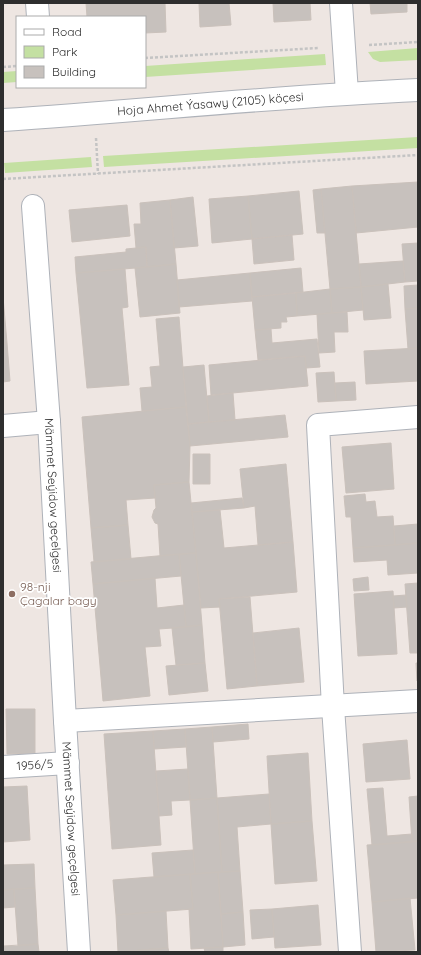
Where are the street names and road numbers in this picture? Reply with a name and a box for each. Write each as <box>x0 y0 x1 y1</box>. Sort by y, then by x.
street label: Hoja Ahmet Ýasawy (2105) köçesi <box>117 89 304 118</box>
street label: Mämmet Seýidow geçelgesi <box>42 418 65 573</box>
street label: Mämmet Seýidow geçelgesi <box>59 741 84 897</box>
street label: 1956/5 <box>16 756 54 773</box>

